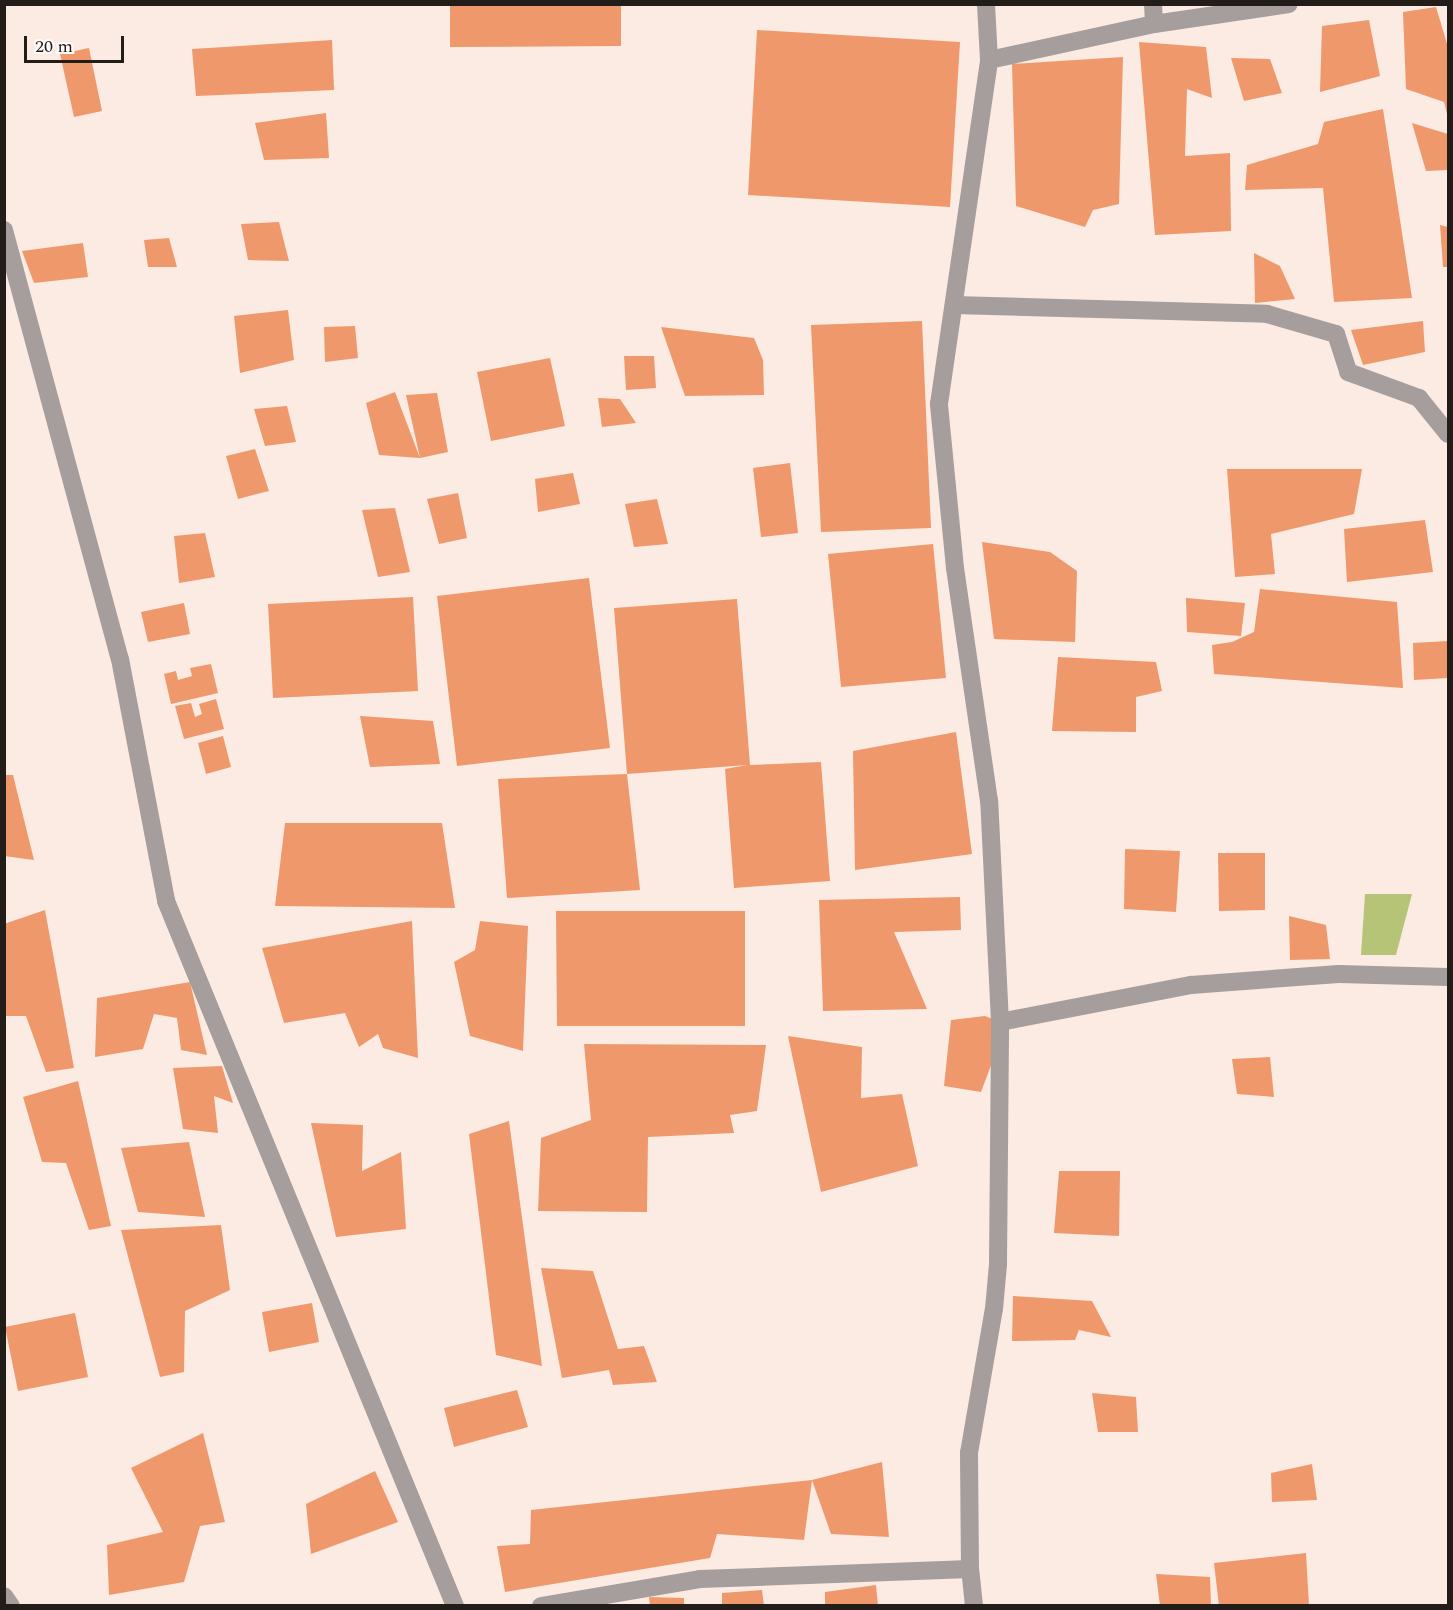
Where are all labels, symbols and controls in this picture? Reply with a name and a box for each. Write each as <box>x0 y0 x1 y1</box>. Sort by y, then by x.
scale bar <box>27 24 128 62</box>
text: 20 m <box>35 33 73 60</box>

